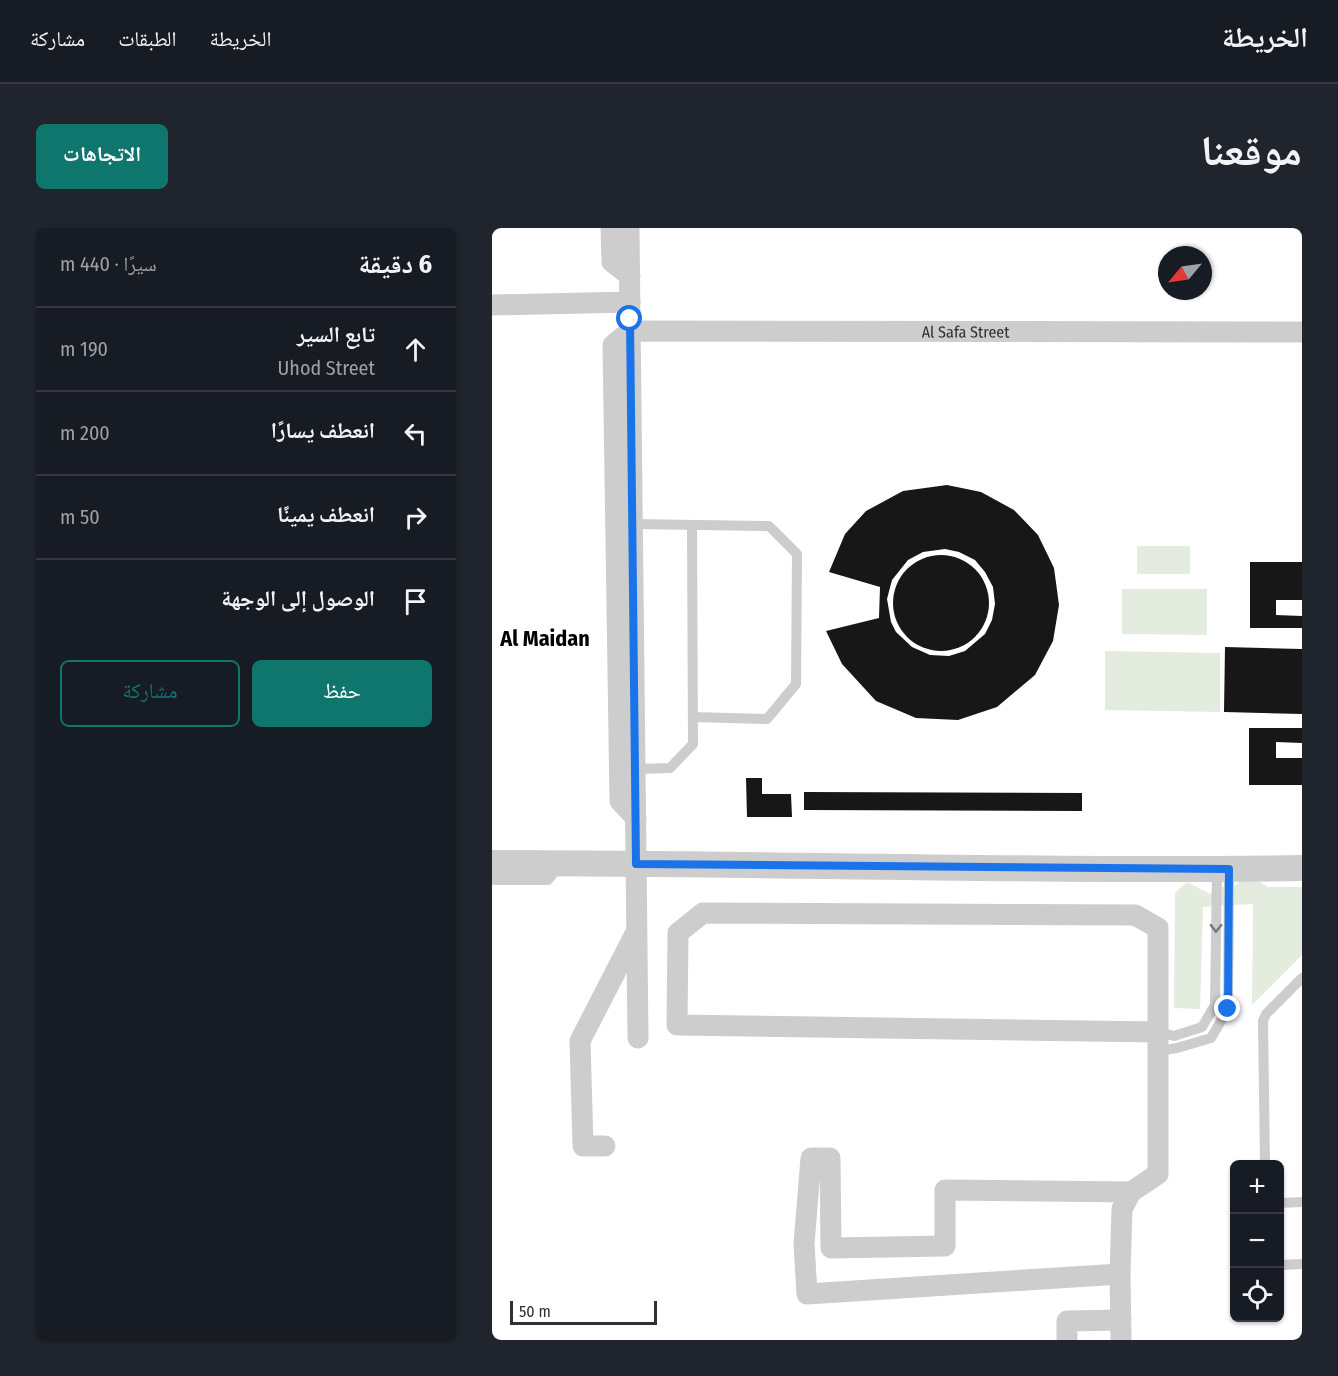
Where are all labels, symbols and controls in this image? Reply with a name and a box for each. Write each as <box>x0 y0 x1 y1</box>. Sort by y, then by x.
text: الخريطة <box>1222 21 1308 54</box>
text: مشاركة <box>30 26 85 52</box>
text: الطبقات <box>118 26 177 52</box>
text: الخريطة <box>210 26 271 52</box>
button: الاتجاهات <box>36 124 168 189</box>
text: موقعنا <box>1201 126 1302 176</box>
north arrow <box>1158 246 1212 300</box>
text: 6 دقيقة <box>358 249 432 280</box>
text: سيرًا · 440 m <box>60 252 157 276</box>
route start <box>616 305 642 331</box>
text: تابع السير <box>297 321 375 348</box>
street label: Al Safa Street <box>922 322 1010 342</box>
icon: ahead <box>399 333 432 366</box>
text: 190 m <box>60 337 108 361</box>
text: Uhod Street <box>278 356 375 380</box>
text: انعطف يسارًا <box>271 417 375 444</box>
icon: left <box>399 417 432 450</box>
text: 200 m <box>60 421 110 445</box>
text: انعطف يمينًا <box>277 501 375 528</box>
icon: right <box>399 501 432 534</box>
text: 50 m <box>60 505 100 529</box>
text: الوصول إلى الوجهة <box>221 585 375 612</box>
icon: arrive <box>399 585 432 618</box>
district label: Al Maidan <box>499 625 590 652</box>
button: مشاركة <box>60 660 240 727</box>
button: حفظ <box>252 660 432 727</box>
one-way arrow <box>1210 923 1222 932</box>
route end <box>1214 995 1240 1021</box>
map controls <box>1230 1160 1284 1322</box>
button: + <box>1230 1160 1284 1214</box>
button: − <box>1230 1214 1284 1268</box>
button: locate <box>1230 1268 1284 1322</box>
scale bar <box>510 1298 657 1326</box>
text: 50 m <box>519 1302 551 1321</box>

